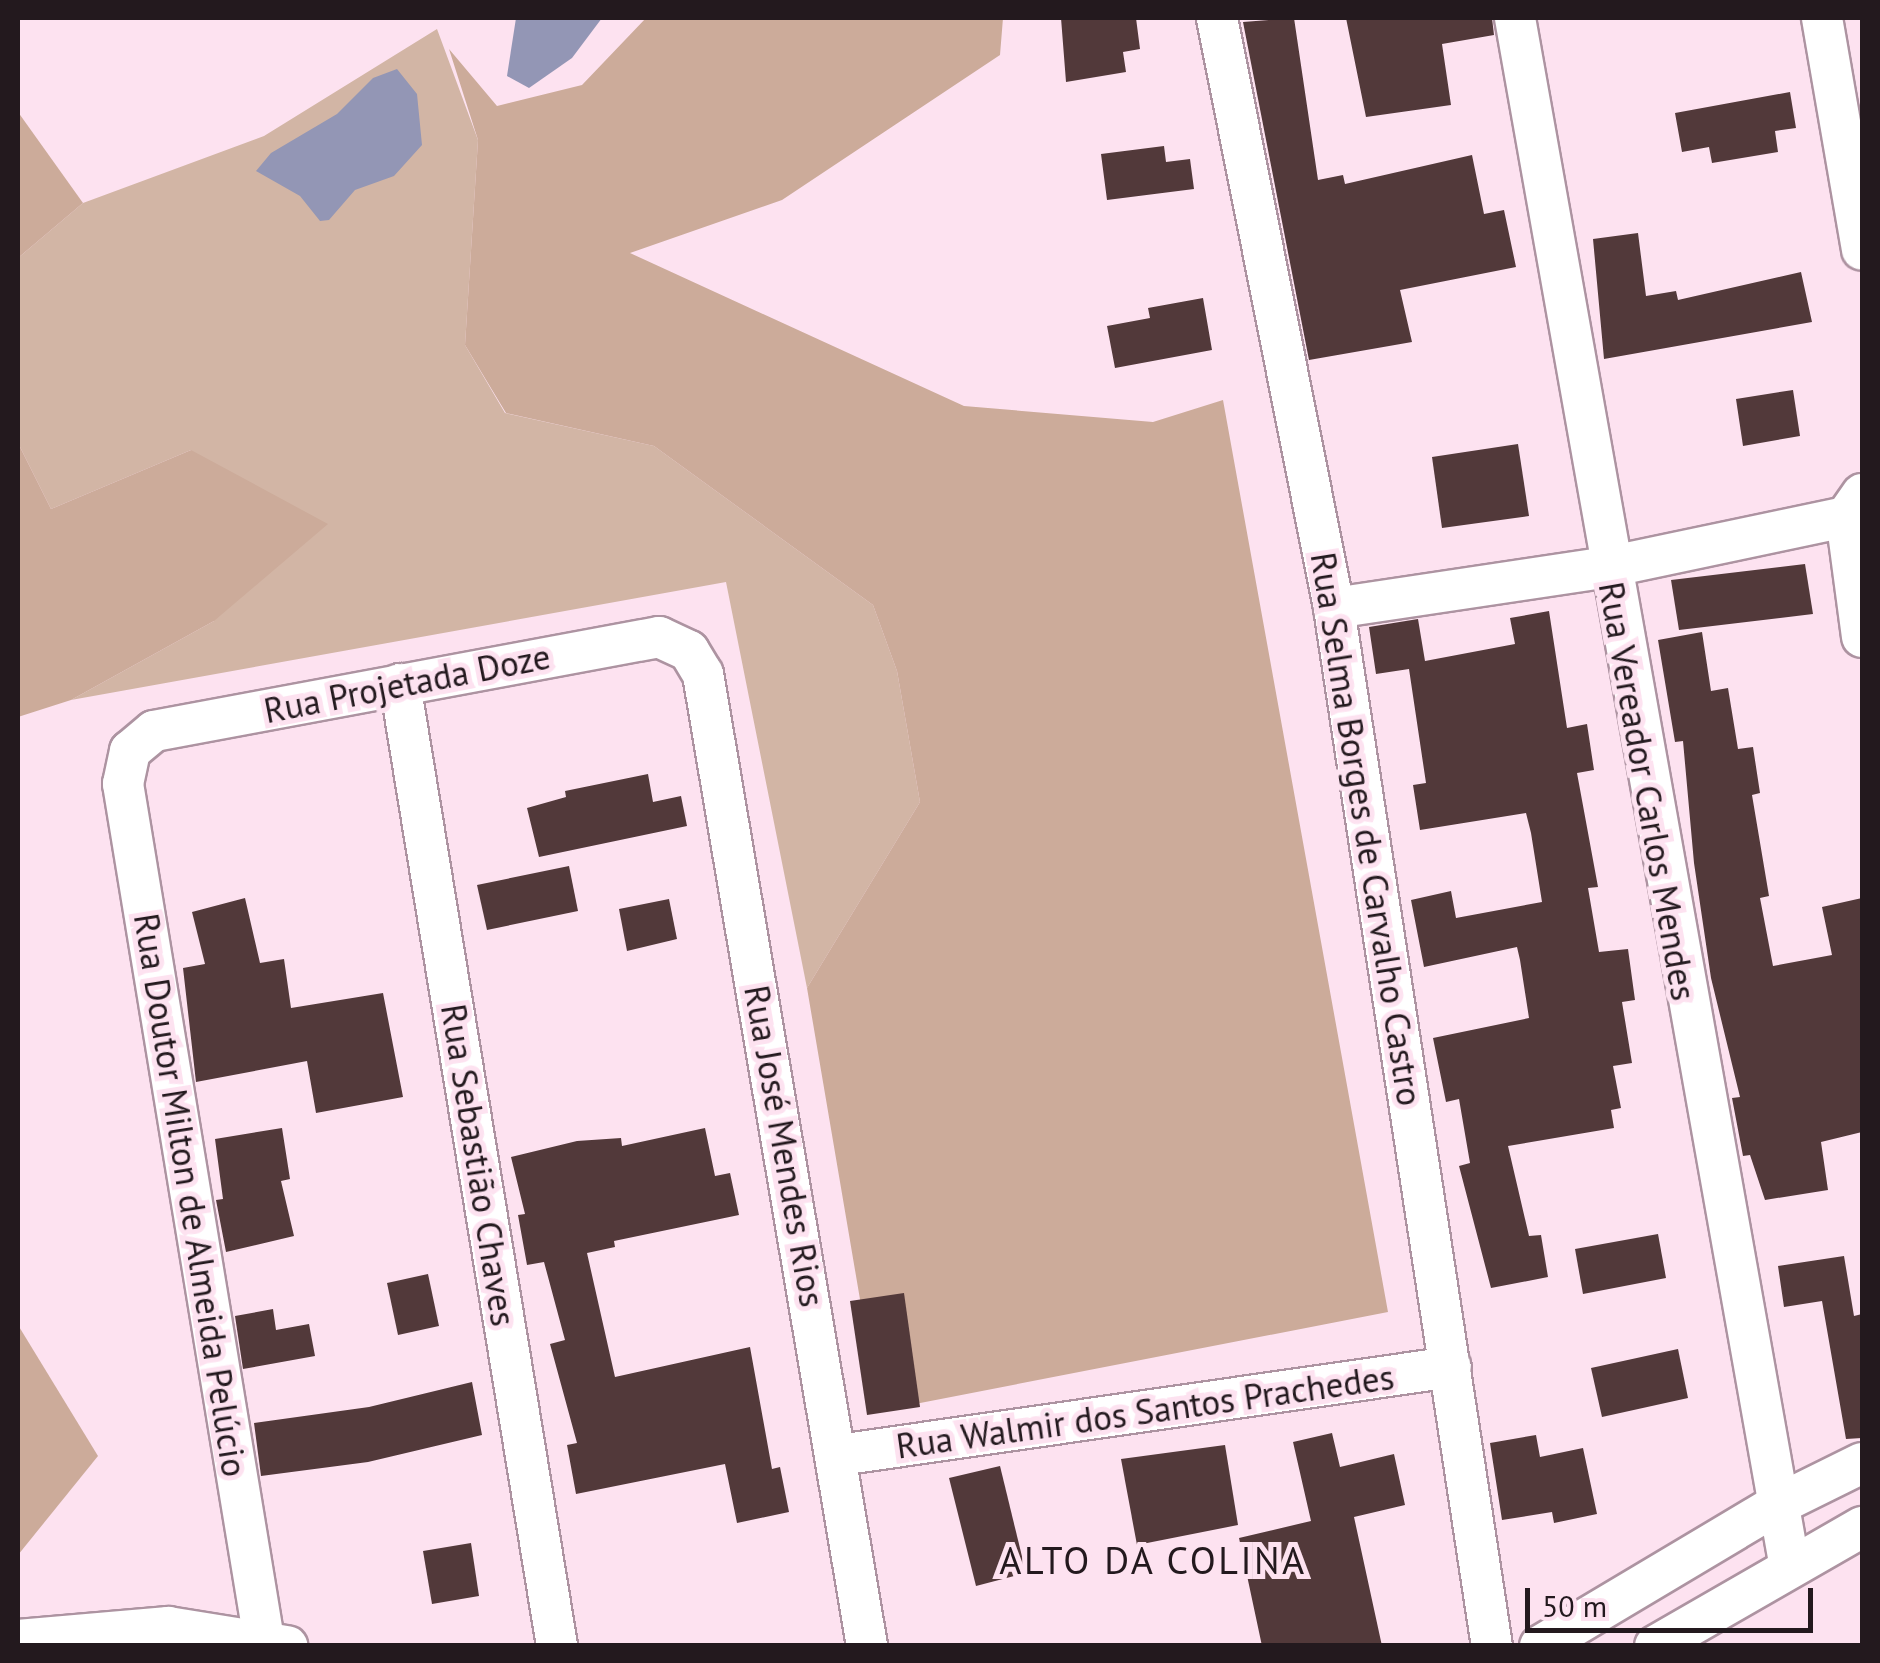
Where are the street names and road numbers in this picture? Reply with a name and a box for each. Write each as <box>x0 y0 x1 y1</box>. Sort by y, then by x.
street label: Rua Selma Borges de Carvalho Castro <box>1302 549 1432 1109</box>
street label: Rua Vereador Carlos Mendes <box>1590 578 1706 1004</box>
street label: Rua Projetada Doze <box>260 635 554 731</box>
street label: Rua Doutor Milton de Almeida Pelúcio <box>126 910 256 1480</box>
street label: Rua José Mendes Rios <box>736 982 834 1310</box>
street label: Rua Sebastião Chaves <box>433 1001 525 1329</box>
street label: Rua Walmir dos Santos Prachedes <box>893 1355 1397 1467</box>

